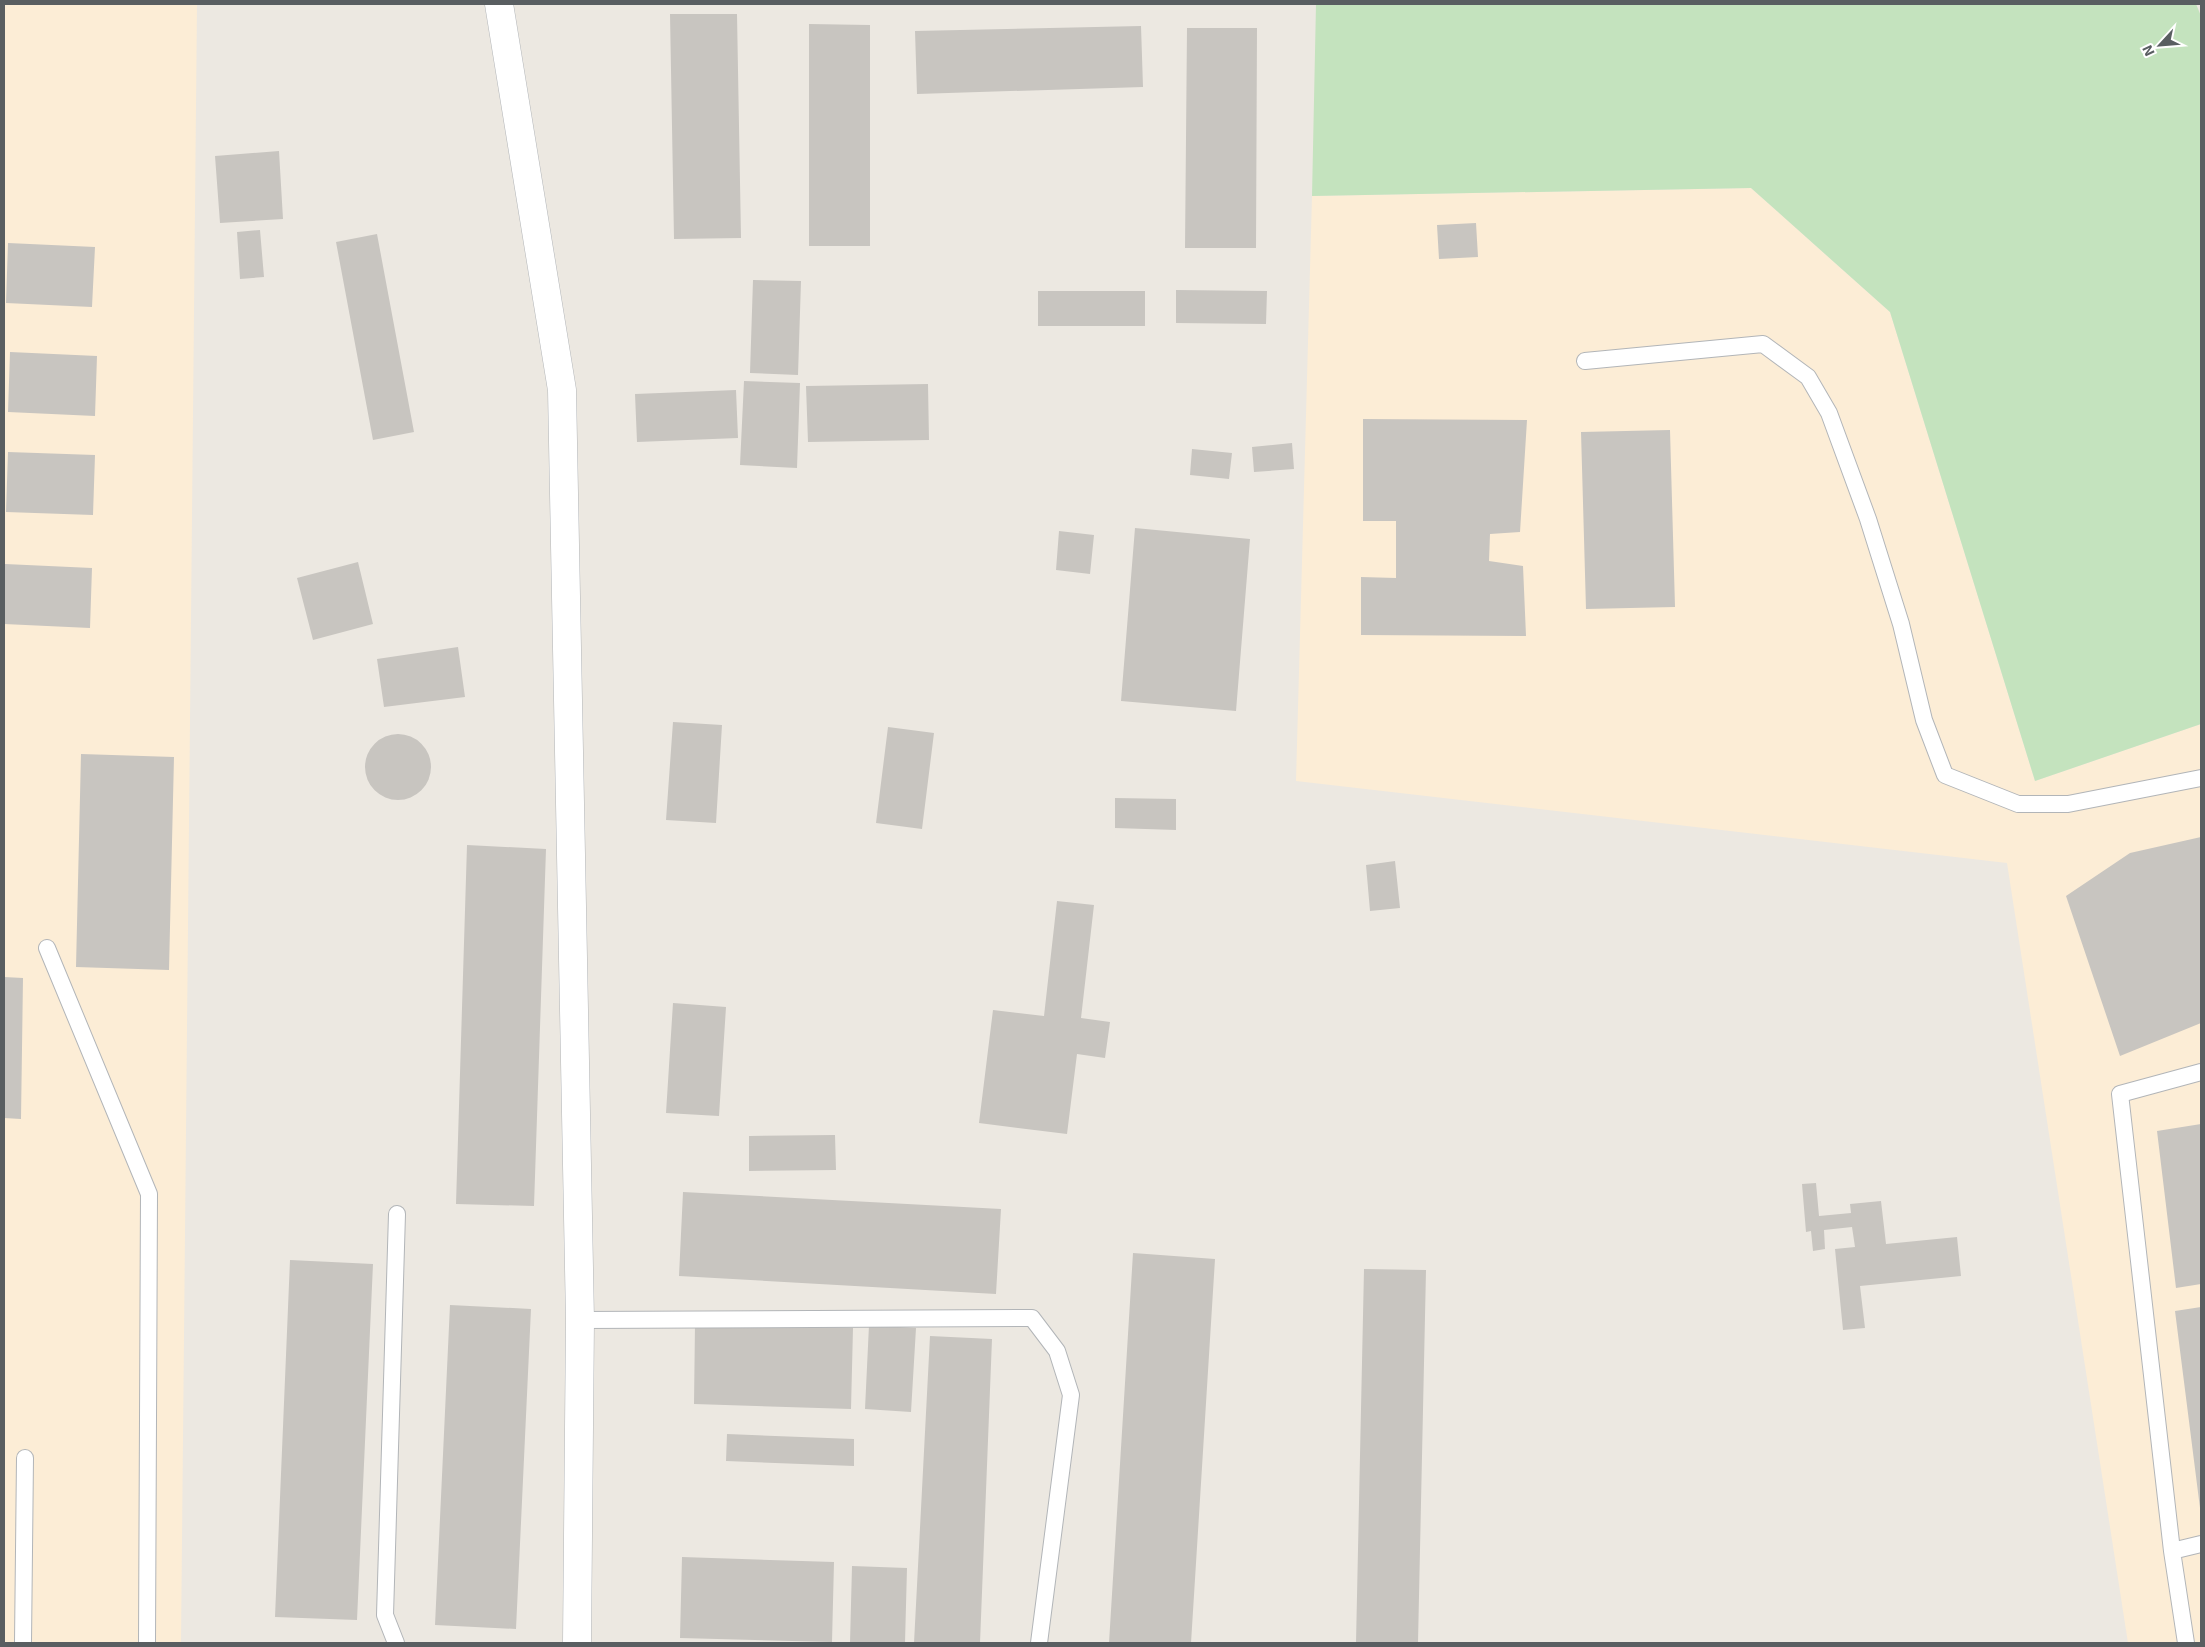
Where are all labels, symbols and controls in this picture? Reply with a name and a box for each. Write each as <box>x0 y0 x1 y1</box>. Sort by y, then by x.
north arrow <box>2135 20 2185 70</box>
text: N <box>2138 43 2158 59</box>

